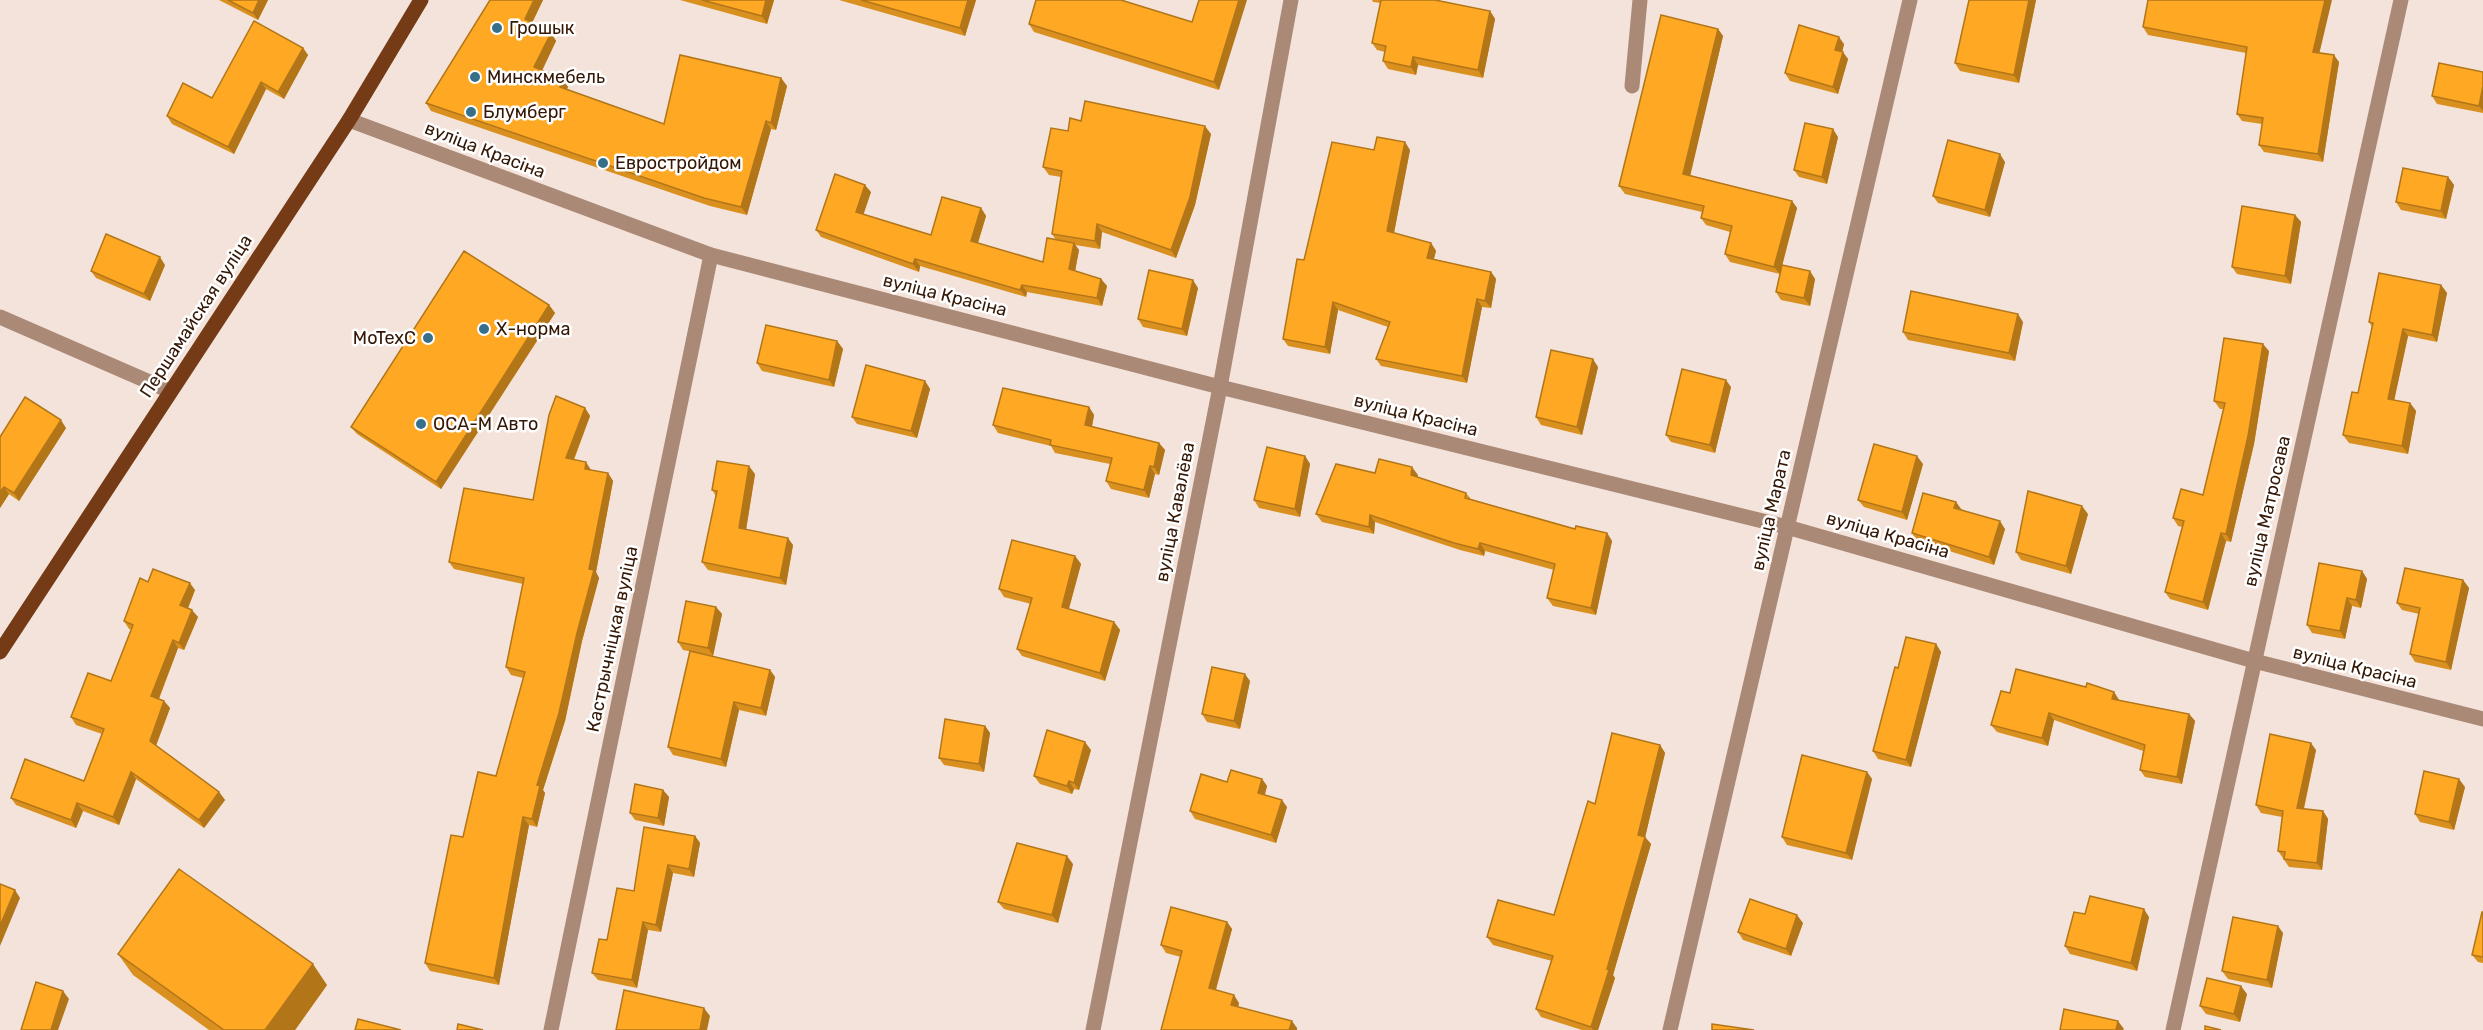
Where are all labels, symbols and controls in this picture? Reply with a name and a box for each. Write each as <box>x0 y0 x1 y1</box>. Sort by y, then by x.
place label: Грошык <box>509 17 575 39</box>
marker: Грошык <box>490 21 504 35</box>
place label: Минскмебель <box>487 66 605 88</box>
marker: Минскмебель <box>468 70 482 84</box>
place label: Блумберг <box>483 101 566 123</box>
marker: Блумберг <box>464 105 478 119</box>
street label: вуліца Красіна <box>422 117 548 183</box>
place label: Евростройдом <box>615 152 742 174</box>
marker: Евростройдом <box>596 156 610 170</box>
street label: Першамайская вуліца <box>135 230 257 402</box>
street label: вуліца Красіна <box>881 269 1009 321</box>
place label: Х-норма <box>496 318 570 340</box>
marker: Х-норма <box>477 322 491 336</box>
place label: MoTexC <box>353 327 416 349</box>
marker: MoTexC <box>421 331 435 345</box>
street label: вуліца Красіна <box>1352 389 1480 441</box>
place label: ОСА-М Авто <box>433 413 538 435</box>
marker: ОСА-М Авто <box>414 417 428 431</box>
street label: вуліца Матросава <box>2239 433 2295 589</box>
street label: вуліца Кавалёва <box>1151 440 1199 584</box>
street label: вуліца Марата <box>1746 447 1796 573</box>
street label: вуліца Красіна <box>1824 507 1952 563</box>
street label: Кастрычніцкая вуліца <box>582 544 642 734</box>
street label: вуліца Красіна <box>2291 641 2419 693</box>

